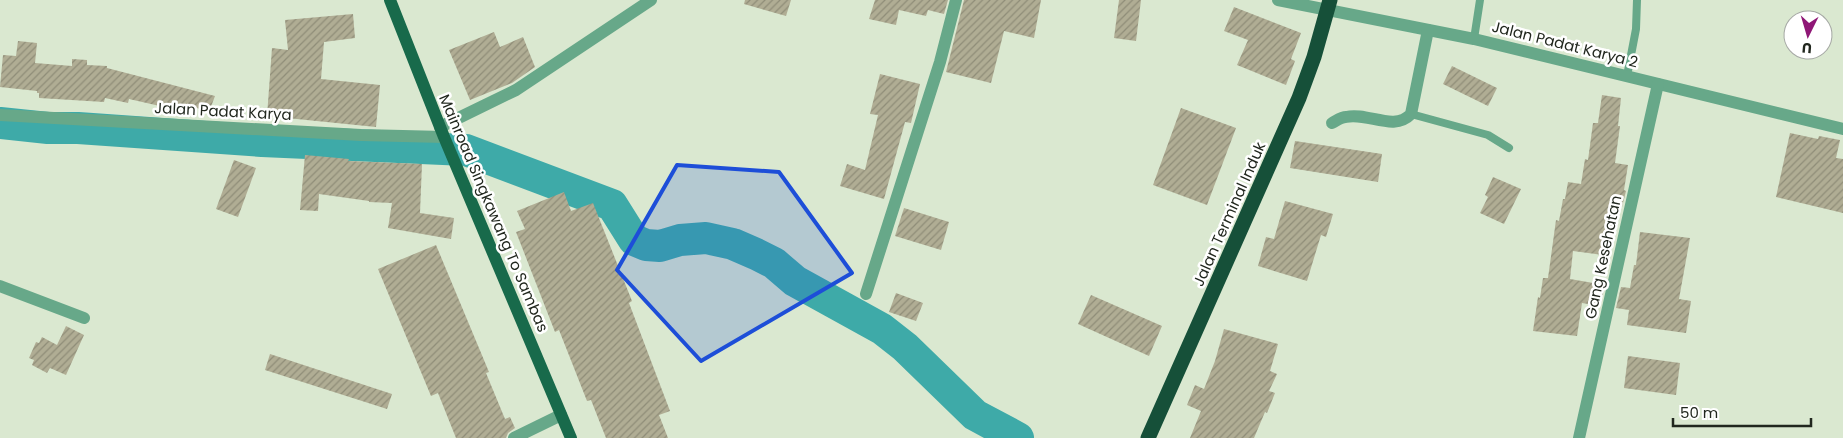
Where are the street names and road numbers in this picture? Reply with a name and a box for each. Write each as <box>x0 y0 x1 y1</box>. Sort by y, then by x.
street label: Jalan Padat Karya 2 <box>1490 16 1640 72</box>
street label: Mainroad Singkawang To Sambas <box>434 91 554 335</box>
street label: Jalan Padat Karya <box>154 97 292 125</box>
street label: Jalan Terminal Induk <box>1188 138 1270 289</box>
street label: Gang Kesehatan <box>1580 193 1626 321</box>

